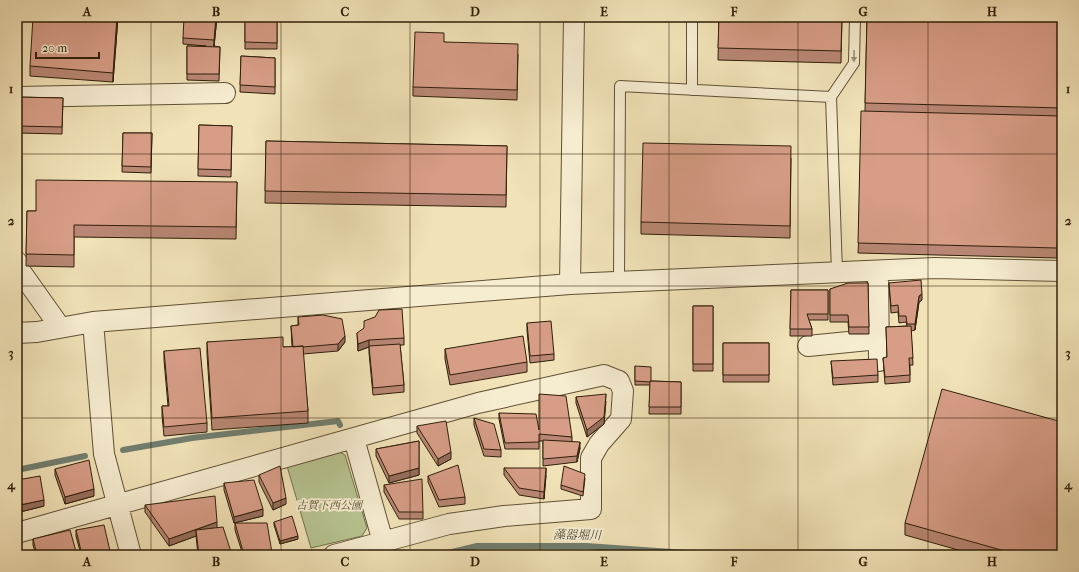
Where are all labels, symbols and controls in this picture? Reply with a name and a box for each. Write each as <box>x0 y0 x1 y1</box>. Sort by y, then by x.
text: A <box>82 4 92 19</box>
text: B <box>212 4 221 19</box>
text: C <box>341 4 350 19</box>
text: D <box>470 4 480 19</box>
text: E <box>600 4 608 19</box>
text: F <box>730 4 738 19</box>
text: G <box>858 4 868 19</box>
text: H <box>987 4 998 19</box>
scale bar <box>36 34 99 60</box>
text: 20 m <box>42 41 67 55</box>
one-way arrow <box>851 50 857 63</box>
text: 1 <box>9 81 14 96</box>
text: 1 <box>1066 81 1071 96</box>
text: 2 <box>8 213 15 228</box>
text: 2 <box>1065 213 1072 228</box>
text: 3 <box>8 345 14 361</box>
text: 3 <box>1065 345 1071 361</box>
text: 4 <box>6 477 16 493</box>
text: 4 <box>1063 477 1073 493</box>
park label: 古賀下西公園 <box>296 499 364 512</box>
water label: 藻器堀川 <box>553 528 603 542</box>
text: A <box>82 554 92 569</box>
text: B <box>212 554 221 569</box>
text: C <box>341 554 350 569</box>
text: D <box>470 554 480 569</box>
text: E <box>600 554 608 569</box>
text: F <box>730 554 738 569</box>
text: G <box>858 554 868 569</box>
text: H <box>987 554 998 569</box>

